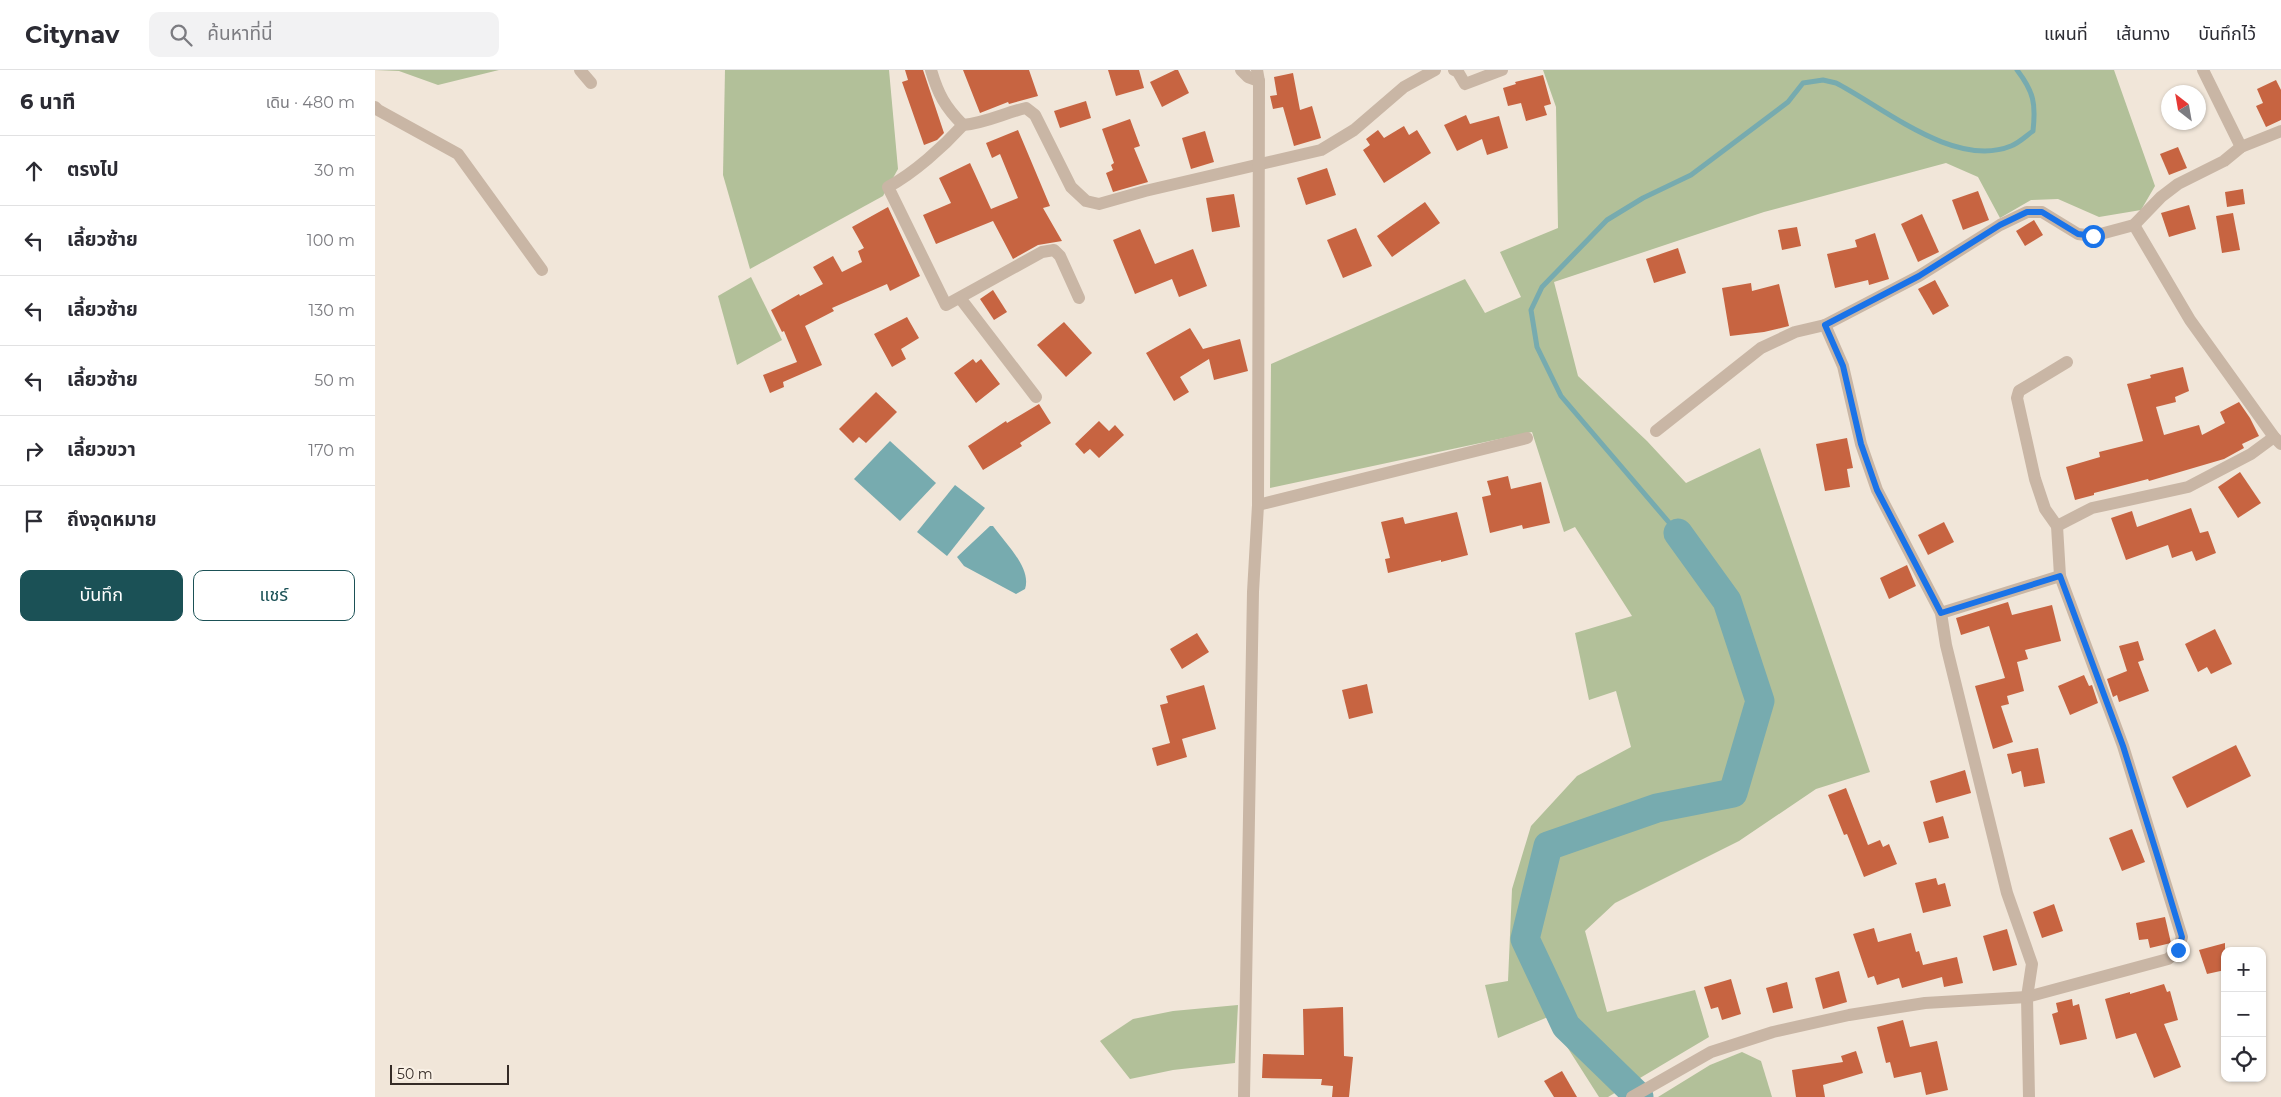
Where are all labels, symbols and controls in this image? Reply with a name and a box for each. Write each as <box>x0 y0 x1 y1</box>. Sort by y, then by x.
search box <box>149 12 499 57</box>
text: Citynav <box>25 20 119 49</box>
icon: search <box>167 21 195 49</box>
text: ค้นหาที่นี่ <box>207 22 273 45</box>
text: แผนที่ <box>2044 23 2088 45</box>
text: เส้นทาง <box>2116 23 2170 45</box>
text: บันทึกไว้ <box>2198 23 2256 45</box>
north arrow <box>2161 85 2206 130</box>
text: 6 นาที <box>20 89 76 114</box>
text: เดิน · 480 m <box>266 93 355 112</box>
icon: ahead <box>20 157 48 185</box>
text: ตรงไป <box>67 158 119 181</box>
text: 30 m <box>314 161 355 180</box>
route start <box>2082 225 2105 248</box>
icon: left <box>20 227 48 255</box>
text: เลี้ยวซ้าย <box>67 228 138 251</box>
text: 100 m <box>307 231 355 250</box>
icon: left <box>20 297 48 325</box>
text: เลี้ยวซ้าย <box>67 298 138 321</box>
text: 130 m <box>308 301 355 320</box>
icon: left <box>20 367 48 395</box>
text: เลี้ยวซ้าย <box>67 368 138 391</box>
text: 50 m <box>314 371 355 390</box>
icon: right <box>20 437 48 465</box>
text: เลี้ยวขวา <box>67 438 136 461</box>
text: 170 m <box>308 441 355 460</box>
icon: arrive <box>20 507 48 535</box>
text: ถึงจุดหมาย <box>67 508 157 531</box>
button: บันทึก <box>20 570 183 621</box>
button: แชร์ <box>193 570 355 621</box>
route end <box>2167 939 2190 962</box>
map controls <box>2221 947 2266 1082</box>
button: + <box>2221 947 2266 992</box>
button: − <box>2221 992 2266 1037</box>
button: locate <box>2221 1037 2266 1082</box>
scale bar <box>390 1062 509 1085</box>
text: 50 m <box>397 1065 433 1083</box>

